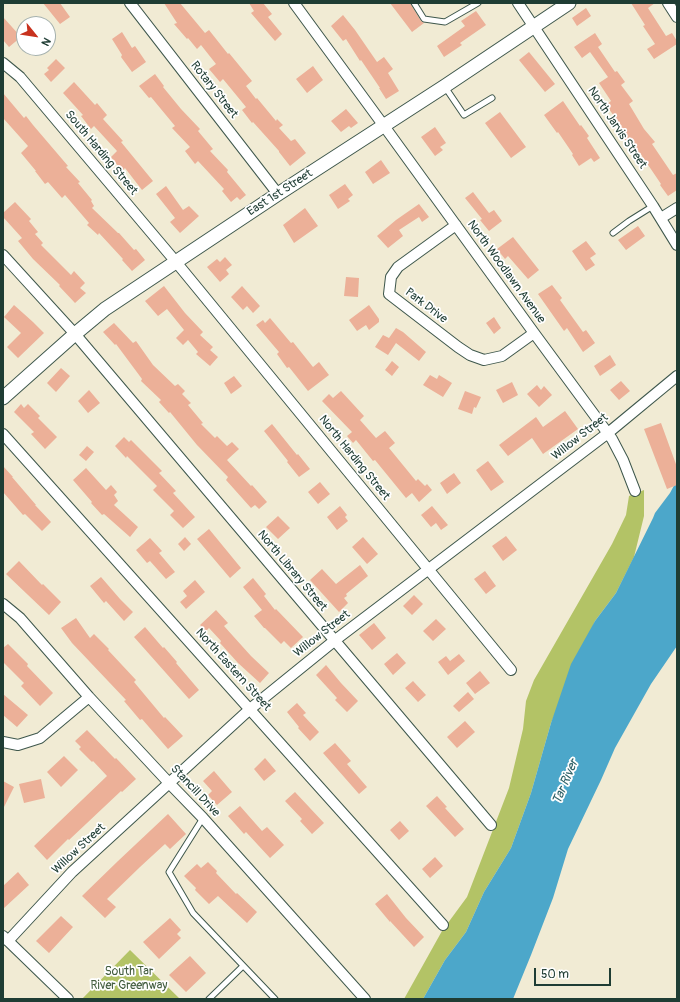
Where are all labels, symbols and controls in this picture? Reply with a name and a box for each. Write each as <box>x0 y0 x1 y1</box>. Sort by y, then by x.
north arrow <box>16 16 56 56</box>
text: N <box>38 35 53 48</box>
street label: Rotary Street <box>187 59 241 121</box>
street label: North Jarvis Street <box>584 84 650 172</box>
street label: South Harding Street <box>62 108 140 198</box>
street label: East 1st Street <box>245 167 315 219</box>
street label: North Woodlawn Avenue <box>464 218 548 326</box>
street label: Park Drive <box>402 285 450 327</box>
street label: Willow Street <box>549 410 611 464</box>
street label: North Harding Street <box>315 413 393 503</box>
street label: North Library Street <box>254 528 330 614</box>
street label: Willow Street <box>291 607 353 661</box>
street label: North Eastern Street <box>192 626 274 714</box>
water label: Tar River <box>550 757 582 807</box>
street label: Stancill Drive <box>167 762 223 820</box>
street label: Willow Street <box>49 821 109 877</box>
scale bar <box>536 960 613 986</box>
park label: South Tar River Greenway <box>91 965 167 993</box>
text: 50 m <box>541 967 569 982</box>

